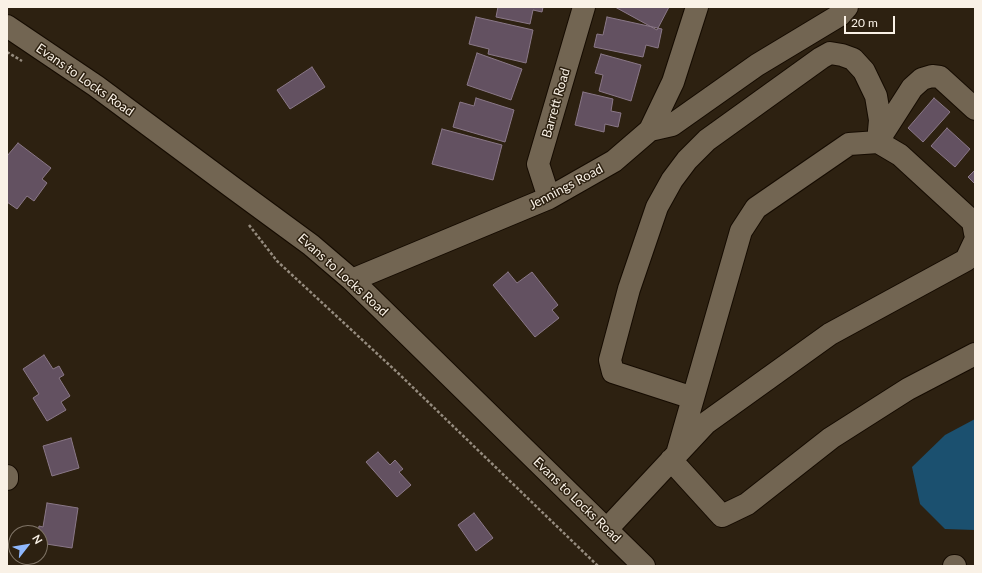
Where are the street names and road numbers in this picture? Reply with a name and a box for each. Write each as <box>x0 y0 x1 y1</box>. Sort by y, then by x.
street label: Evans to Locks Road <box>33 40 137 120</box>
street label: Barrett Road <box>539 66 573 140</box>
street label: Jennings Road <box>526 161 606 213</box>
street label: Evans to Locks Road <box>295 230 391 320</box>
street label: Evans to Locks Road <box>530 454 624 546</box>

